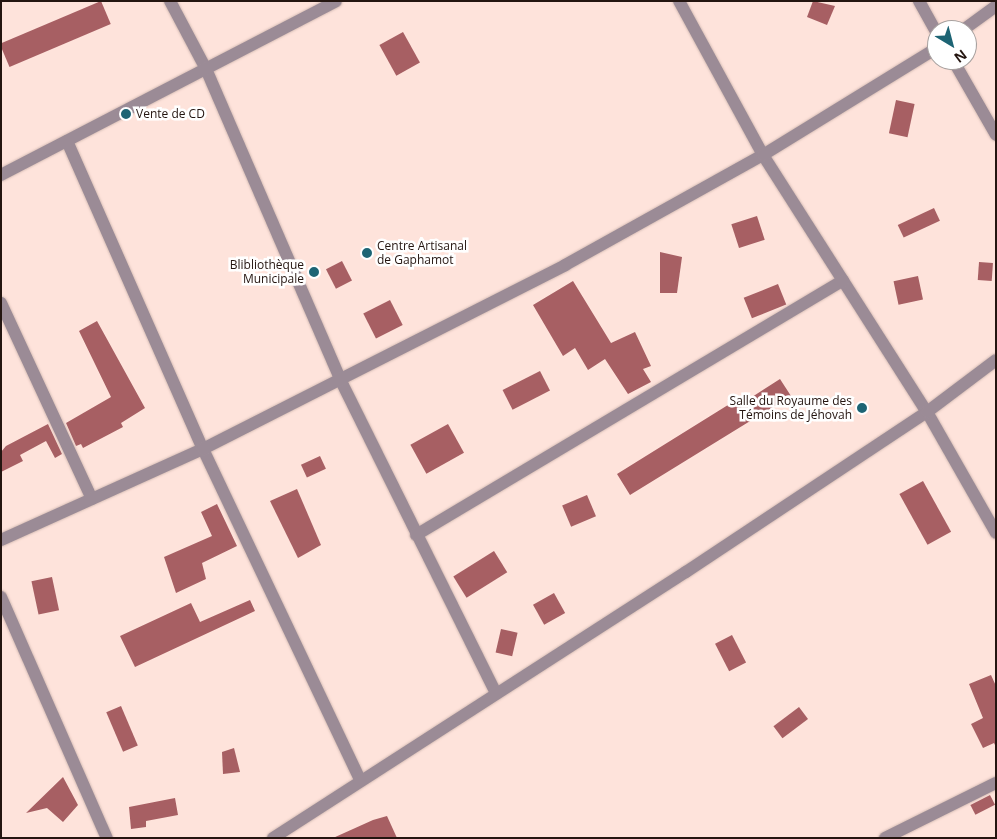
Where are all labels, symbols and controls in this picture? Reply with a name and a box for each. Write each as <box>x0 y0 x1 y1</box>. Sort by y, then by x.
north arrow <box>927 20 977 70</box>
text: N <box>950 46 971 68</box>
place label: Vente de CD <box>136 107 205 121</box>
marker: Vente de CD <box>120 108 132 120</box>
place label: Centre Artisanal de Gaphamot <box>377 239 467 267</box>
marker: Centre Artisanal de Gaphamot <box>361 247 373 259</box>
place label: Blibliothèque Municipale <box>230 258 304 286</box>
marker: Blibliothèque Municipale <box>308 266 320 278</box>
place label: Salle du Royaume des Témoins de Jéhovah <box>730 394 852 422</box>
marker: Salle du Royaume des Témoins de Jéhovah <box>856 402 868 414</box>

